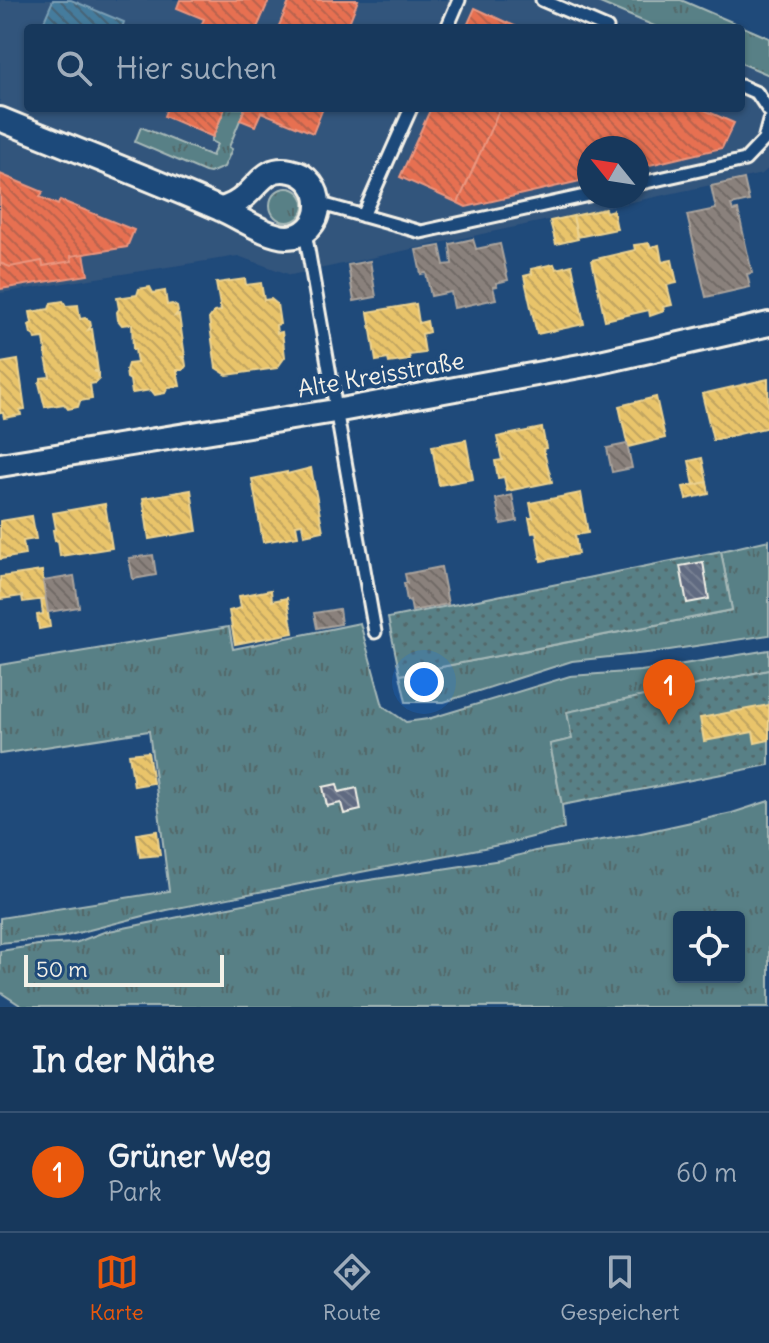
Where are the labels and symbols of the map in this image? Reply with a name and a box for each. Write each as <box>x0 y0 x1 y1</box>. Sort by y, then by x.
north arrow <box>577 136 649 208</box>
street label: Alte Kreisstraße <box>295 345 466 403</box>
pin: 1 <box>643 659 695 725</box>
your location <box>404 662 444 702</box>
scale bar <box>24 951 224 987</box>

